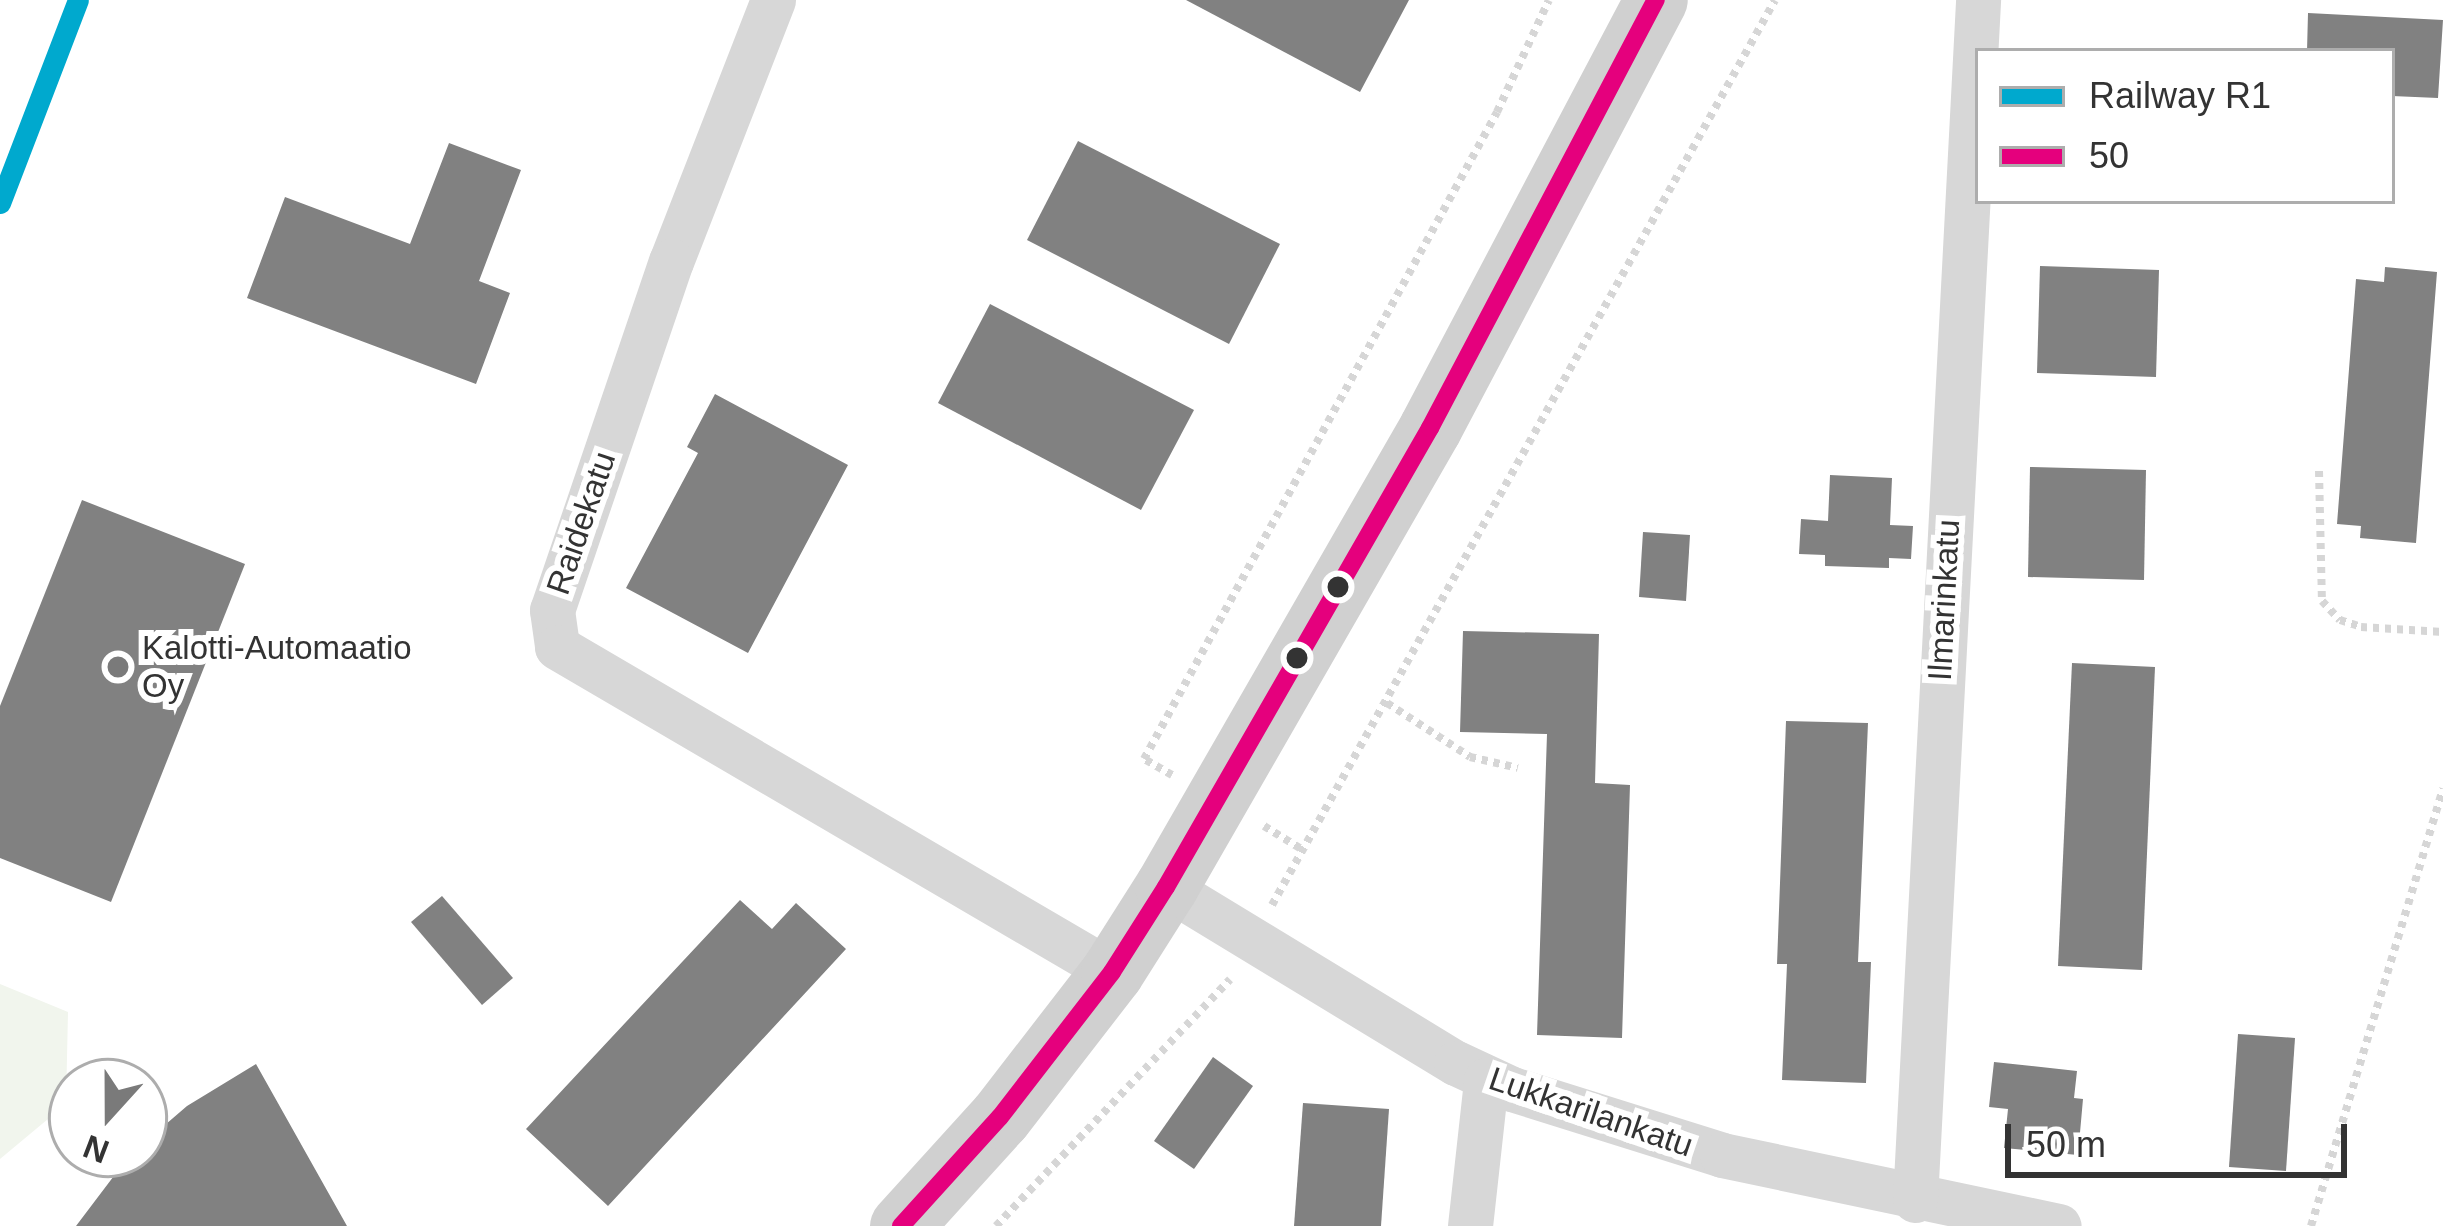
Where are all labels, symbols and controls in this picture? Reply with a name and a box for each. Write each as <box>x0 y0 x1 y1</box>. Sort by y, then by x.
legend <box>1975 48 2395 204</box>
text: Railway R1 <box>2089 75 2271 116</box>
text: 50 <box>2089 135 2129 176</box>
street label: Raidekatu <box>538 446 624 600</box>
street label: Ilmarinkatu <box>1920 518 1968 682</box>
unlabelled marker <box>1327 576 1349 598</box>
place label: Kalotti-Automaatio Oy <box>142 628 412 706</box>
unlabelled marker <box>1286 647 1308 669</box>
marker: Kalotti-Automaatio Oy <box>105 654 131 680</box>
north arrow <box>48 1058 168 1178</box>
street label: Lukkarilankatu <box>1484 1059 1698 1165</box>
scale bar <box>2011 1100 2353 1174</box>
text: 50 m <box>2026 1124 2106 1165</box>
text: N <box>78 1128 114 1171</box>

